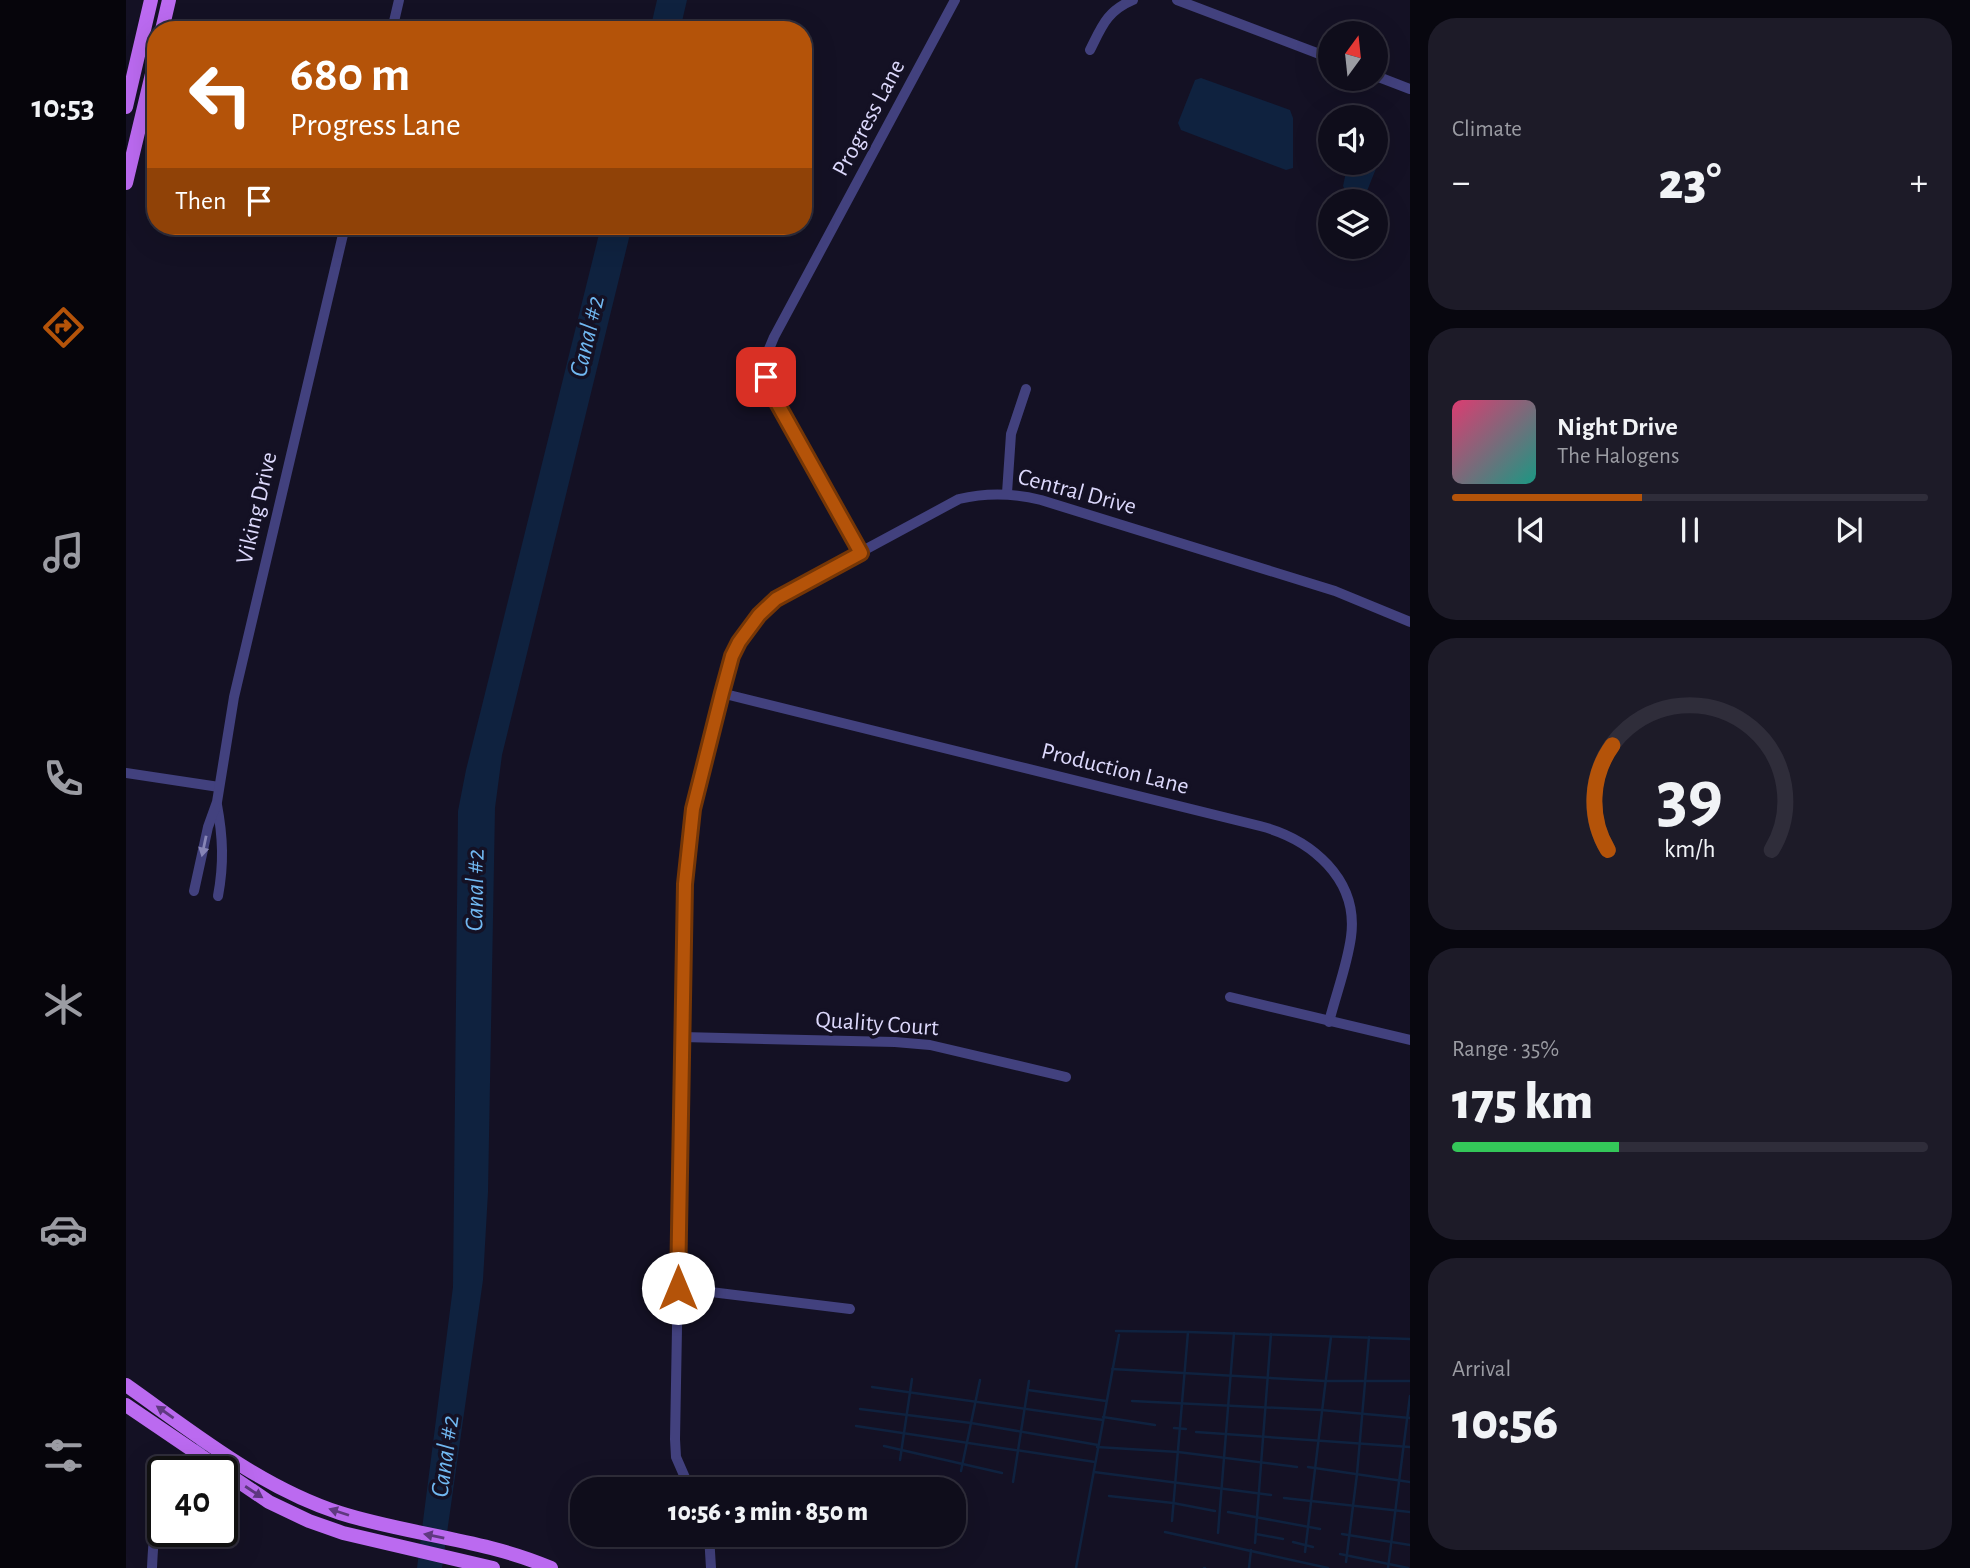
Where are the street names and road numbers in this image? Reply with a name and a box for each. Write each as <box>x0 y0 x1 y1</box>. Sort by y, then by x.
street label: Progress Lane <box>828 56 910 180</box>
street label: Viking Drive <box>232 450 282 566</box>
street label: Central Drive <box>1015 465 1139 519</box>
street label: Production Lane <box>1039 739 1191 799</box>
street label: Quality Court <box>815 1008 940 1040</box>

